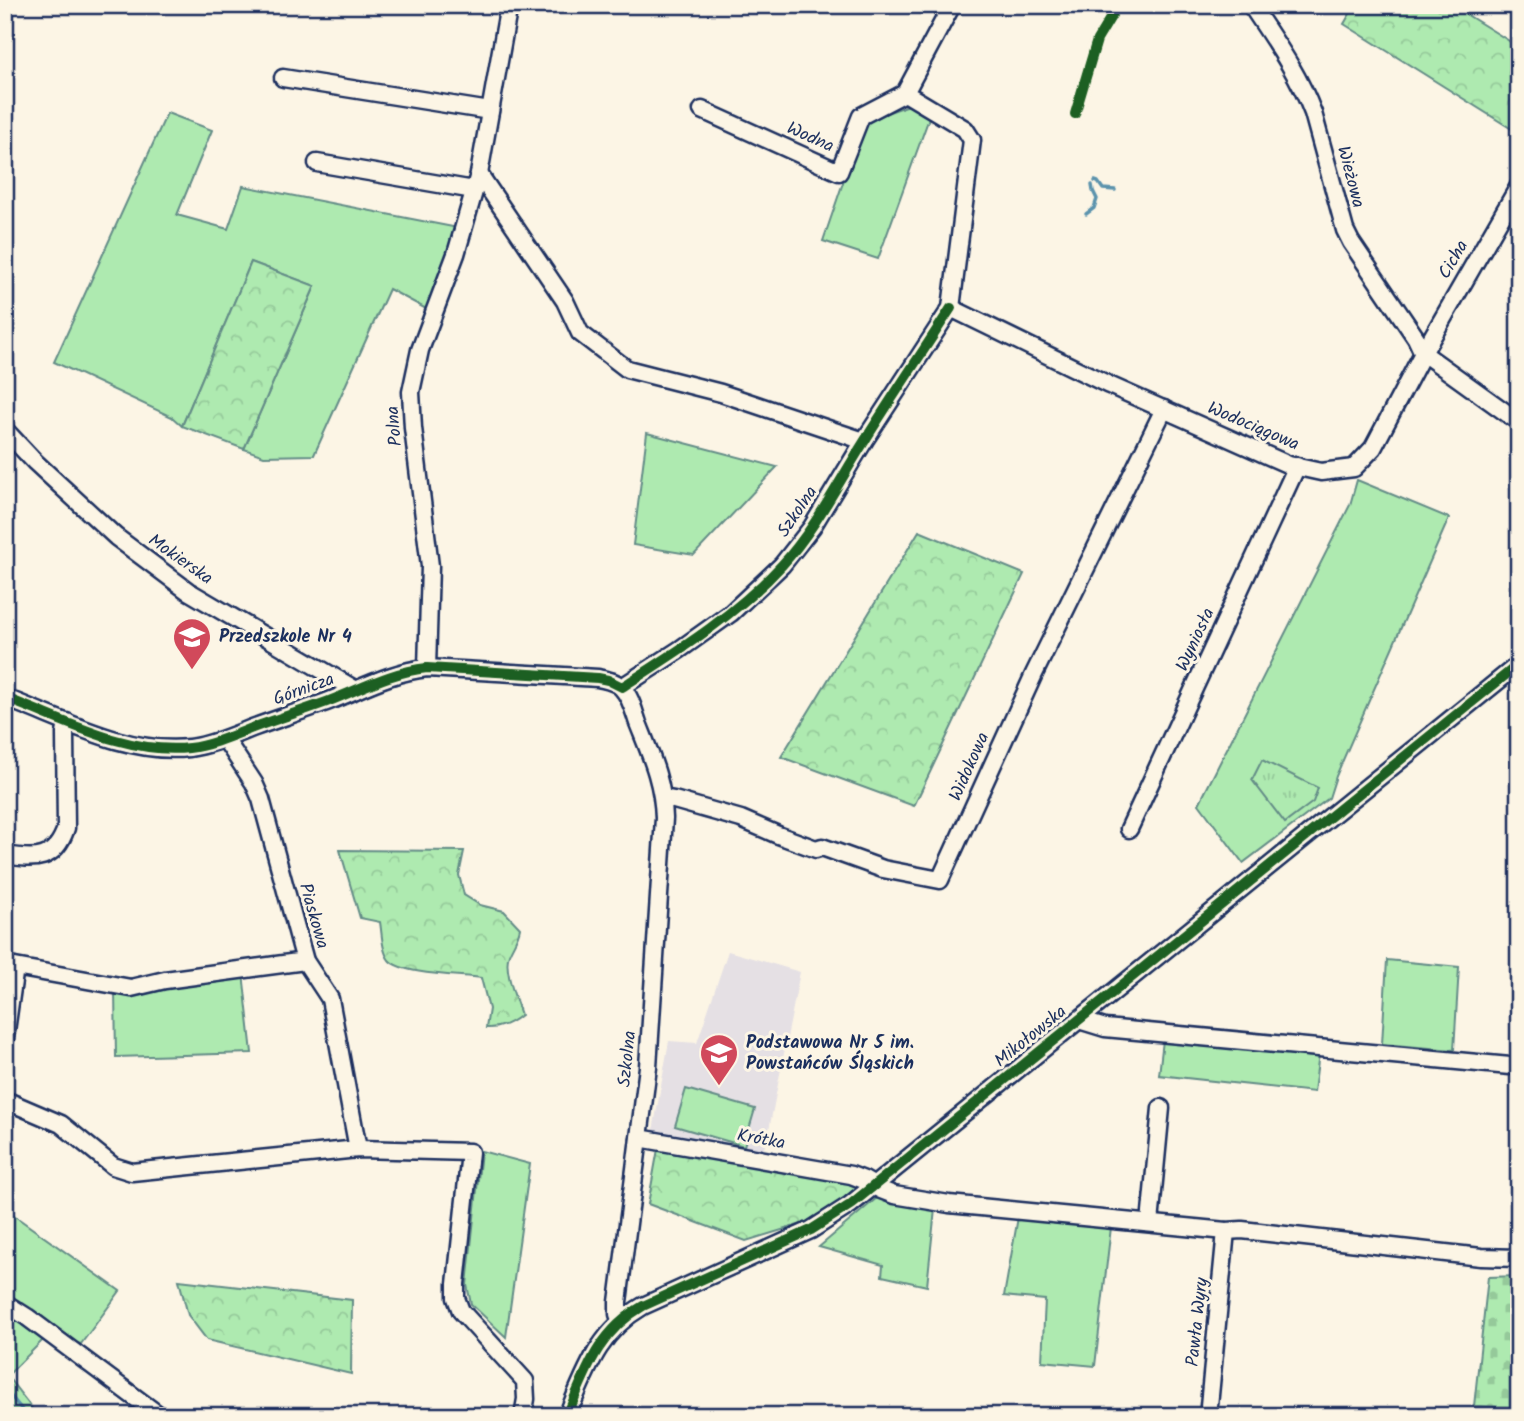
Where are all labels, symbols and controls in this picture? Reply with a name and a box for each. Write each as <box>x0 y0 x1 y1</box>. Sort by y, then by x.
street label: Wodna <box>782 115 838 161</box>
street label: Wieżowa <box>1328 143 1372 211</box>
street label: Cicha <box>1431 235 1477 285</box>
street label: Wodociągowa <box>1202 395 1304 459</box>
street label: Polna <box>379 405 411 447</box>
street label: Szkolna <box>770 480 826 544</box>
street label: Mokierska <box>141 527 219 593</box>
street label: Wyniosła <box>1169 603 1223 677</box>
school or university icon: Przedszkole Nr 4 <box>171 616 213 671</box>
place label: Przedszkole Nr 4 <box>219 623 352 652</box>
street label: Górnicza <box>269 666 339 714</box>
street label: Widokowa <box>942 728 998 806</box>
street label: Piaskowa <box>290 880 336 952</box>
street label: Mikołowska <box>988 999 1074 1075</box>
street label: Szkolna <box>611 1029 645 1089</box>
place label: Podstawowa Nr 5 im. Powstańców Śląskich <box>746 1029 914 1079</box>
school or university icon: Podstawowa Nr 5 im. Powstańców Śląskich <box>698 1032 740 1087</box>
street label: Krótka <box>735 1122 787 1158</box>
street label: Pawła Wyry <box>1179 1275 1217 1368</box>

